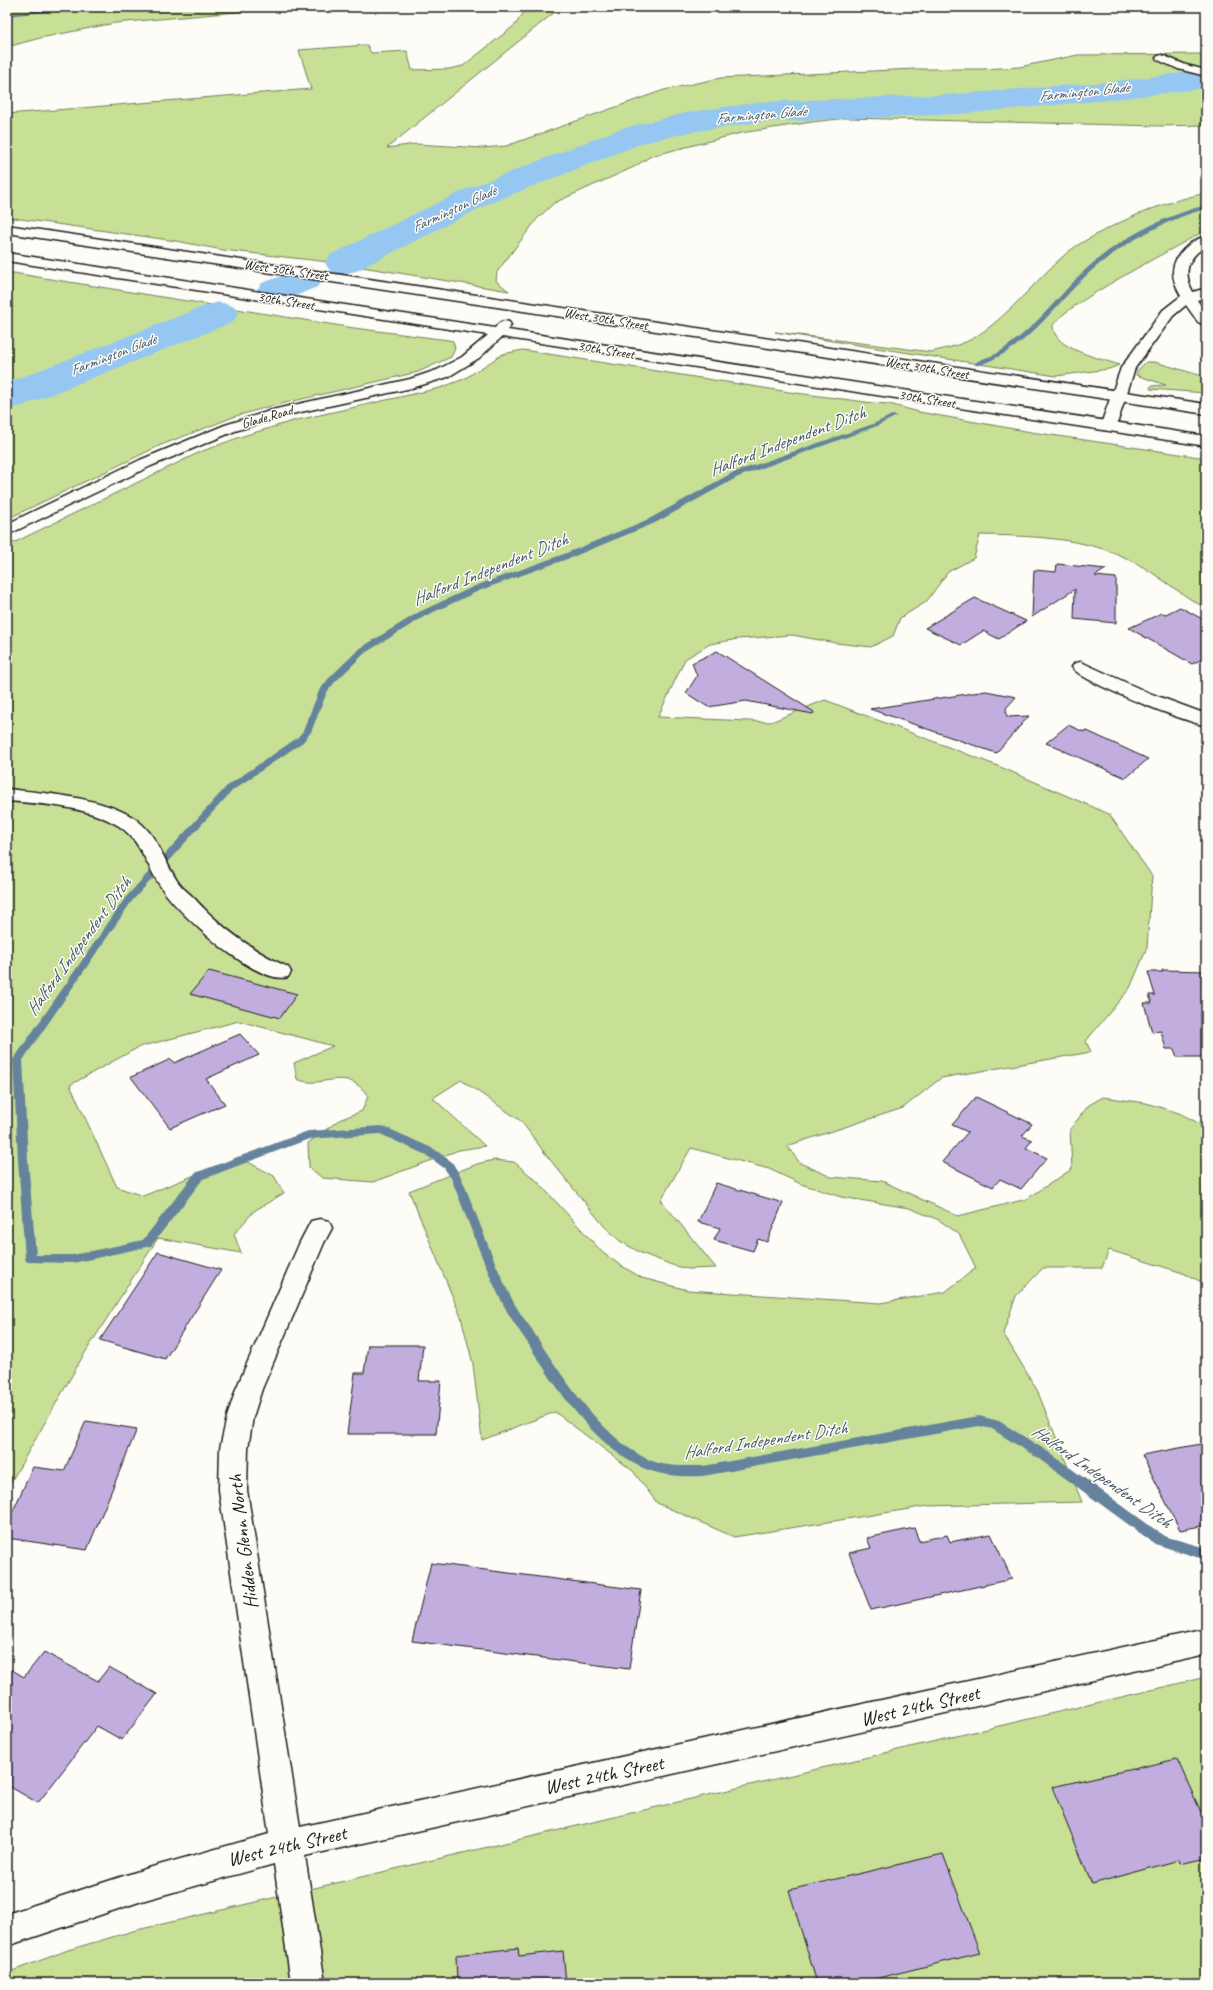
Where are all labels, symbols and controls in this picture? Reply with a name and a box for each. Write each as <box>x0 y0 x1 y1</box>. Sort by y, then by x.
water label: Farmington Glade <box>1038 78 1132 106</box>
water label: Farmington Glade <box>715 101 809 128</box>
water label: Farmington Glade <box>409 180 501 237</box>
street label: West 30th Street <box>243 256 330 285</box>
street label: 30th Street <box>256 288 317 314</box>
street label: West 30th Street <box>563 304 651 334</box>
water label: Farmington Glade <box>67 329 161 380</box>
street label: 30th Street <box>576 337 637 363</box>
street label: West 30th Street <box>884 353 972 383</box>
street label: 30th Street <box>897 386 958 412</box>
water label: Halford Independent Ditch <box>706 400 870 481</box>
street label: Glade Road <box>239 401 297 432</box>
water label: Halford Independent Ditch <box>409 527 573 610</box>
water label: Halford Independent Ditch <box>20 871 137 1019</box>
water label: Halford Independent Ditch <box>682 1416 850 1464</box>
water label: Halford Independent Ditch <box>1028 1420 1178 1533</box>
street label: Hidden Glenn North <box>222 1472 264 1611</box>
street label: West 24th Street <box>858 1680 984 1732</box>
street label: West 24th Street <box>542 1750 668 1800</box>
street label: West 24th Street <box>225 1820 351 1872</box>

